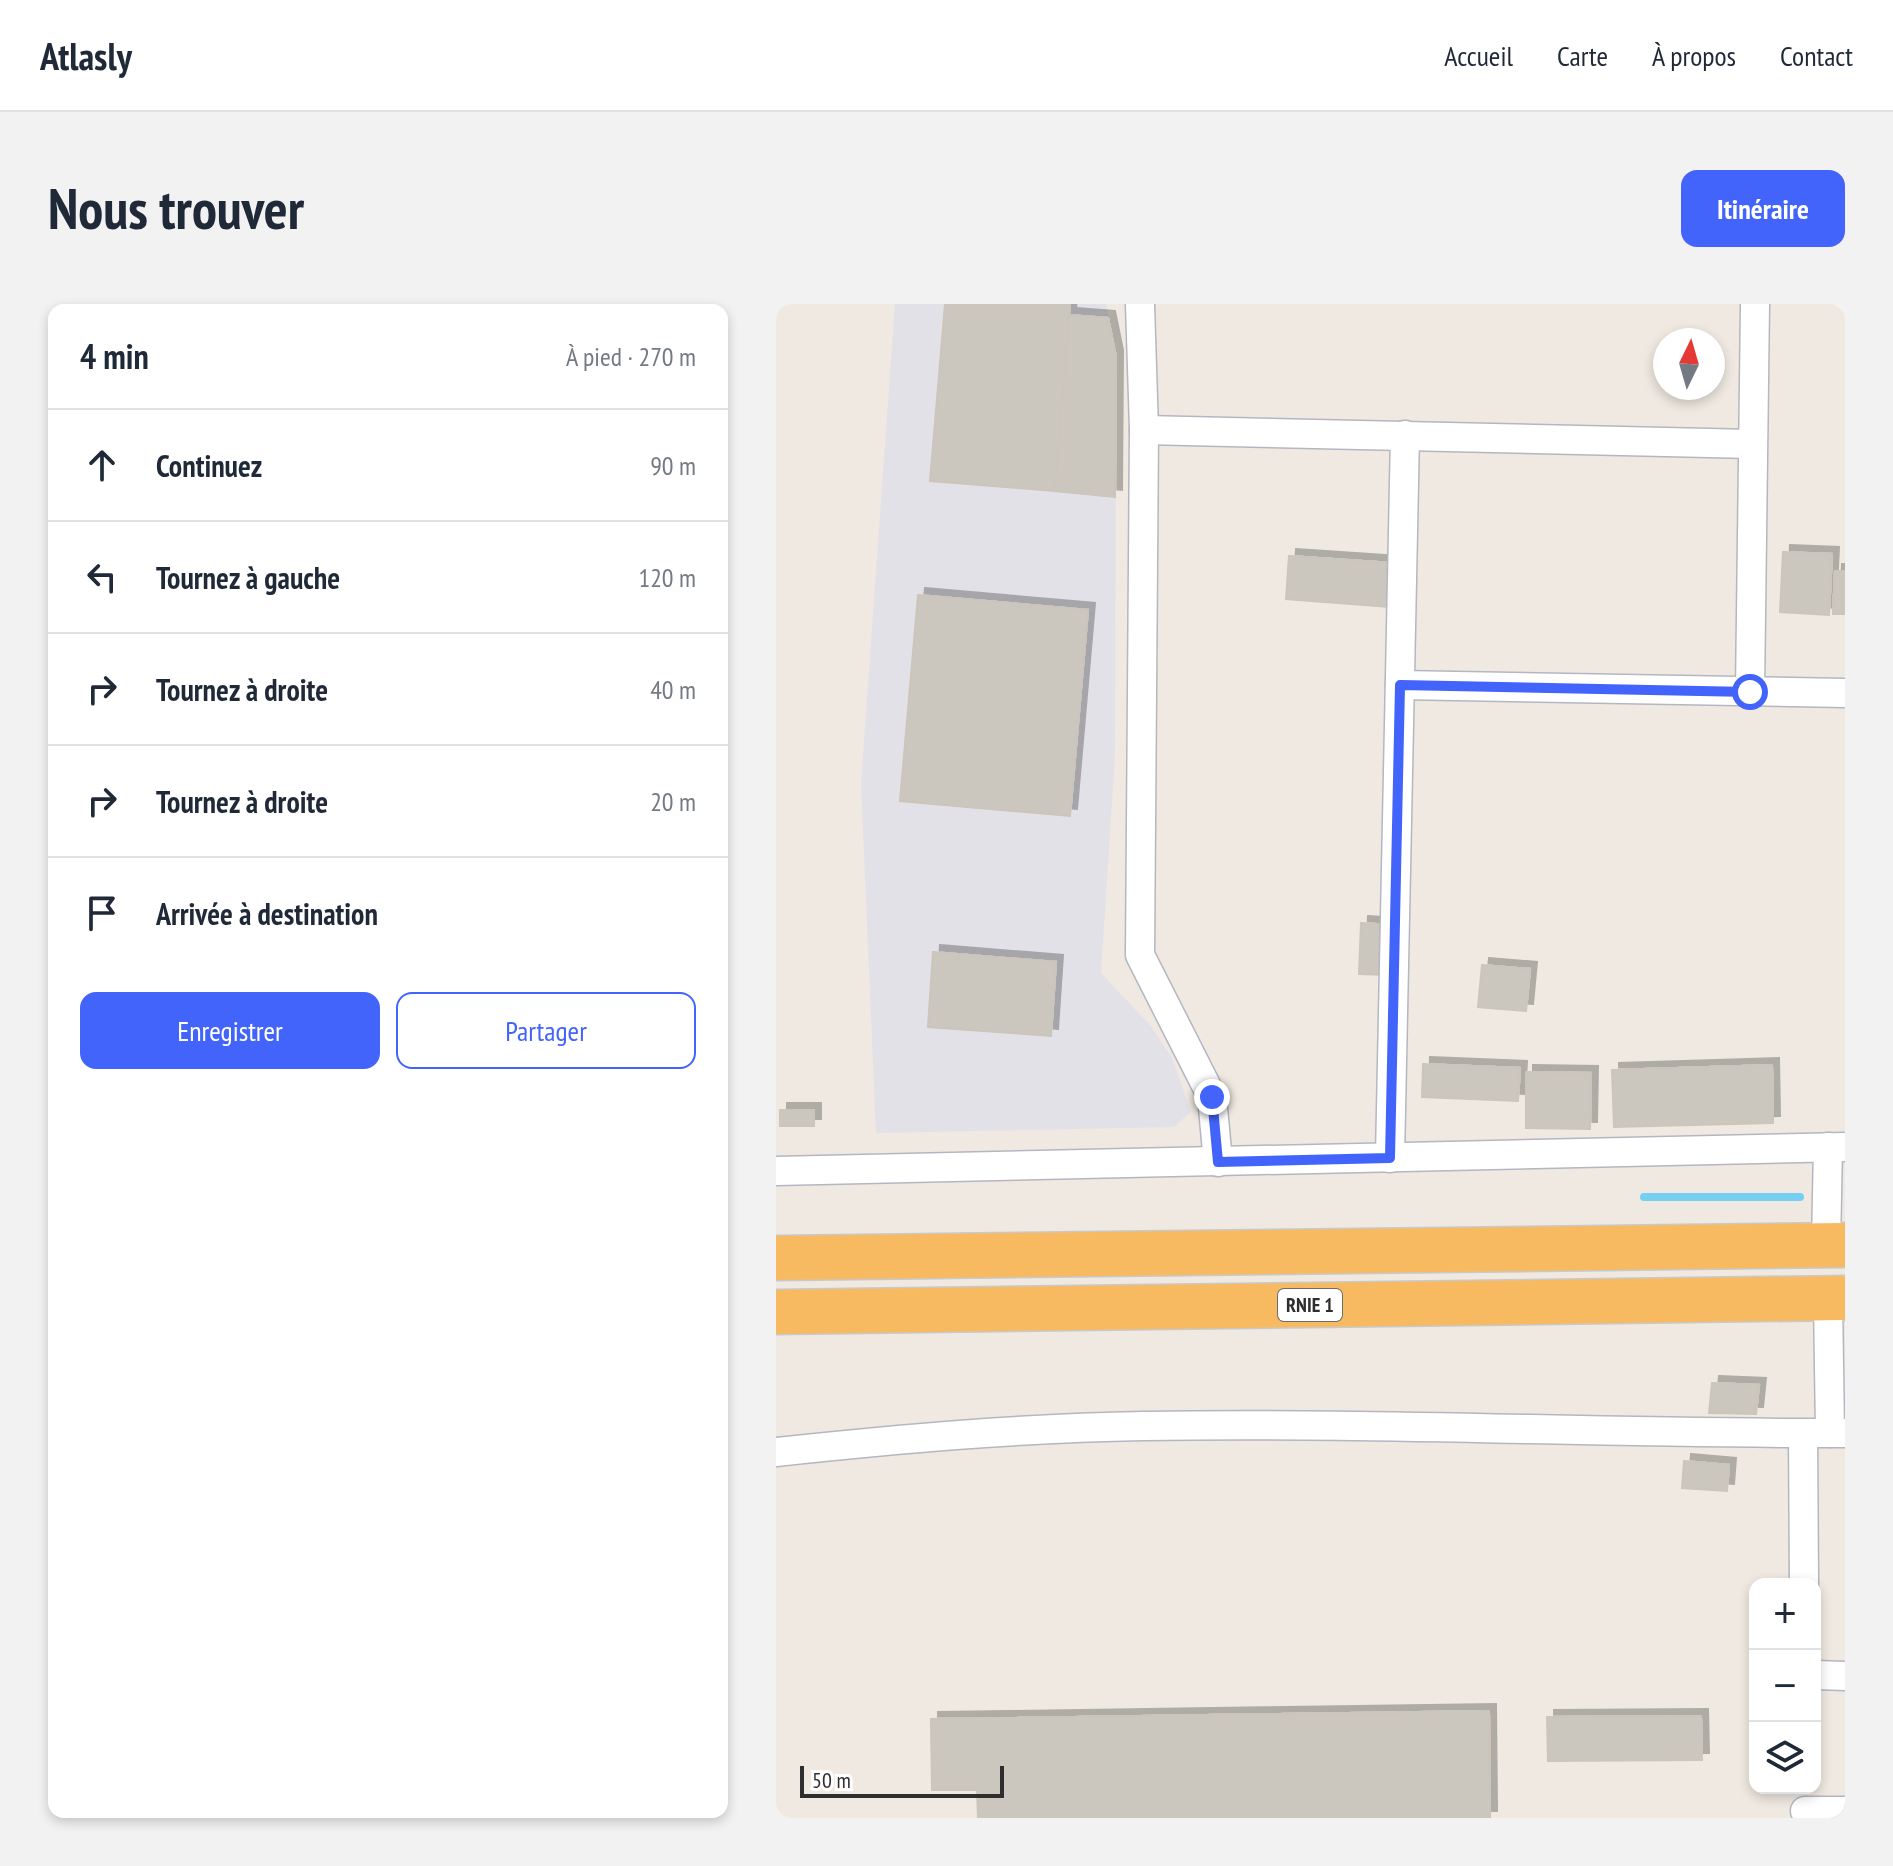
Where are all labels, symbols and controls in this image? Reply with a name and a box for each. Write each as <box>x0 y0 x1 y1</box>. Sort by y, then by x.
text: Atlasly <box>40 31 132 80</box>
text: Accueil <box>1444 37 1513 74</box>
text: Carte <box>1557 37 1608 74</box>
text: À propos <box>1652 37 1736 74</box>
text: Contact <box>1780 37 1853 74</box>
button: Itinéraire <box>1681 170 1845 247</box>
text: Nous trouver <box>48 172 304 244</box>
north arrow <box>1653 328 1725 400</box>
text: 4 min <box>80 334 149 378</box>
text: À pied · 270 m <box>566 340 696 373</box>
icon: ahead <box>80 443 124 487</box>
text: Continuez <box>156 446 262 485</box>
text: 90 m <box>650 449 696 482</box>
icon: left <box>80 555 124 599</box>
text: Tournez à gauche <box>156 558 340 597</box>
text: 120 m <box>638 561 696 594</box>
icon: right <box>80 667 124 711</box>
text: Tournez à droite <box>156 670 328 709</box>
text: 40 m <box>650 673 696 706</box>
route start <box>1732 674 1768 710</box>
icon: right <box>80 779 124 823</box>
text: Tournez à droite <box>156 782 328 821</box>
text: 20 m <box>650 785 696 818</box>
icon: arrive <box>80 891 124 935</box>
text: Arrivée à destination <box>156 894 378 933</box>
button: Enregistrer <box>80 992 380 1069</box>
button: Partager <box>396 992 696 1069</box>
route end <box>1194 1079 1230 1115</box>
road number: RNIE 1 <box>1278 1289 1342 1321</box>
map controls <box>1749 1578 1821 1794</box>
button: + <box>1749 1578 1821 1650</box>
button: − <box>1749 1650 1821 1722</box>
button: layers <box>1749 1722 1821 1794</box>
scale bar <box>800 1762 1004 1798</box>
text: 50 m <box>812 1766 851 1794</box>

